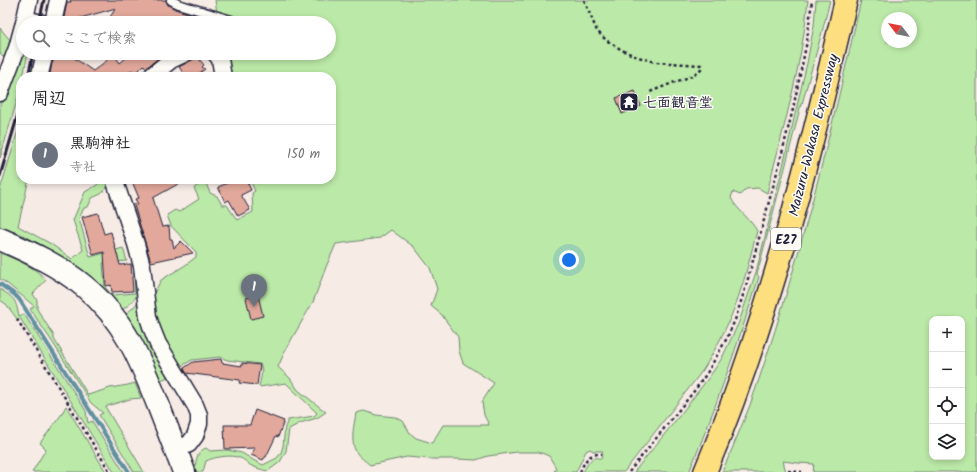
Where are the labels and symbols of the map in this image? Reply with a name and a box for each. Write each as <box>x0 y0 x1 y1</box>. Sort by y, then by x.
north arrow <box>881 12 917 48</box>
street label: Maizuru-Wakasa Expressway <box>783 51 845 219</box>
temple icon: 七面観音堂 <box>618 91 640 113</box>
place label: 七面観音堂 <box>643 92 713 114</box>
road number: E27 <box>771 228 801 250</box>
your location <box>559 250 579 270</box>
pin: 1 <box>241 274 267 307</box>

